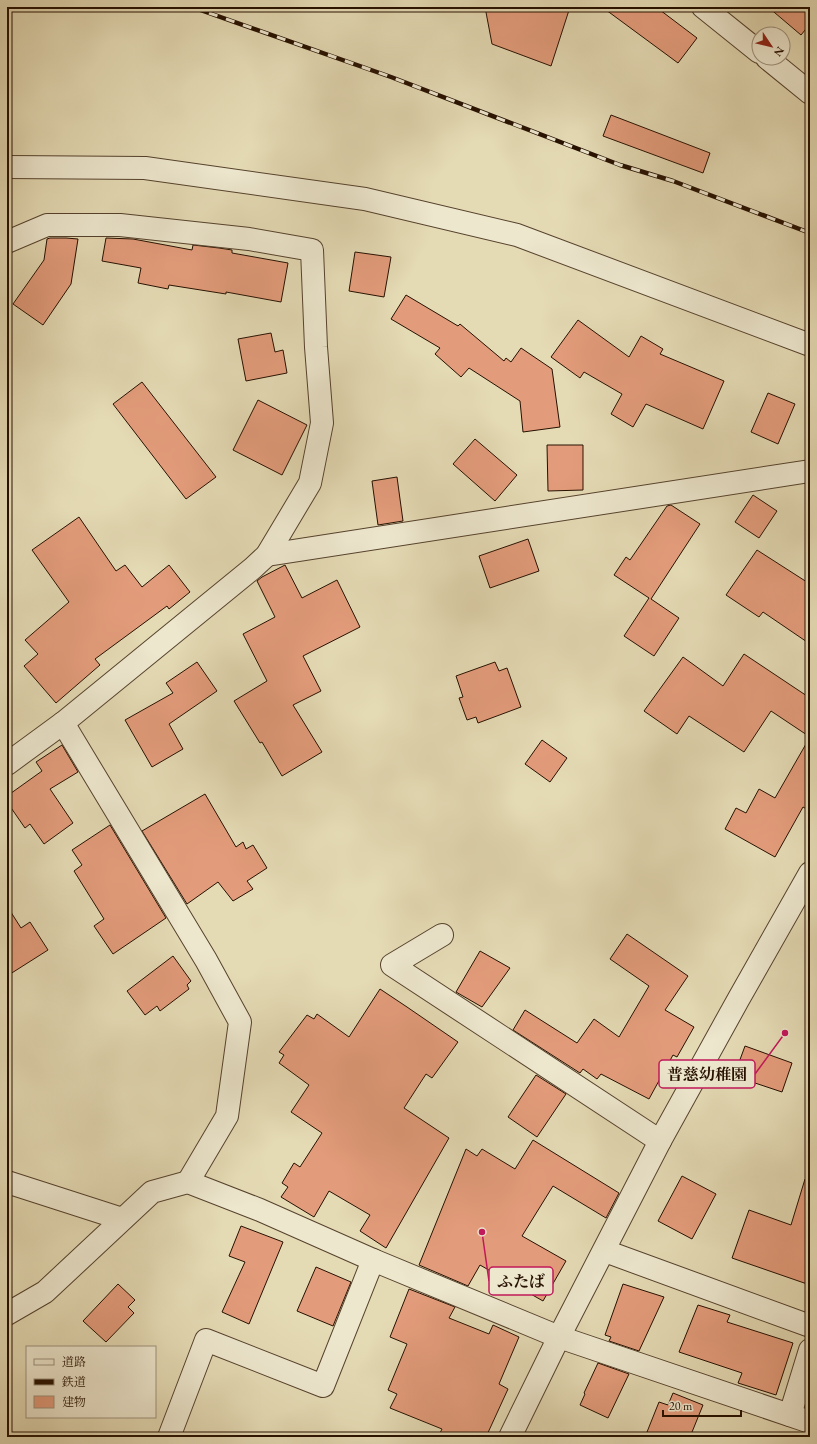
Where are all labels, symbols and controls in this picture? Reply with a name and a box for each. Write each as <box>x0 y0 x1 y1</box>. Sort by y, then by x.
north arrow <box>751 26 791 66</box>
text: N <box>771 44 787 59</box>
callout: 普慈幼稚園 <box>659 1060 755 1088</box>
text: 普慈幼稚園 <box>667 1064 747 1085</box>
callout: ふたば <box>489 1267 553 1295</box>
text: ふたば <box>497 1271 545 1292</box>
legend <box>26 1346 156 1418</box>
text: 道路 <box>62 1354 86 1370</box>
text: 鉄道 <box>61 1374 86 1390</box>
scale bar <box>663 1392 741 1418</box>
text: 建物 <box>62 1394 86 1410</box>
text: 20 m <box>669 1398 693 1414</box>

